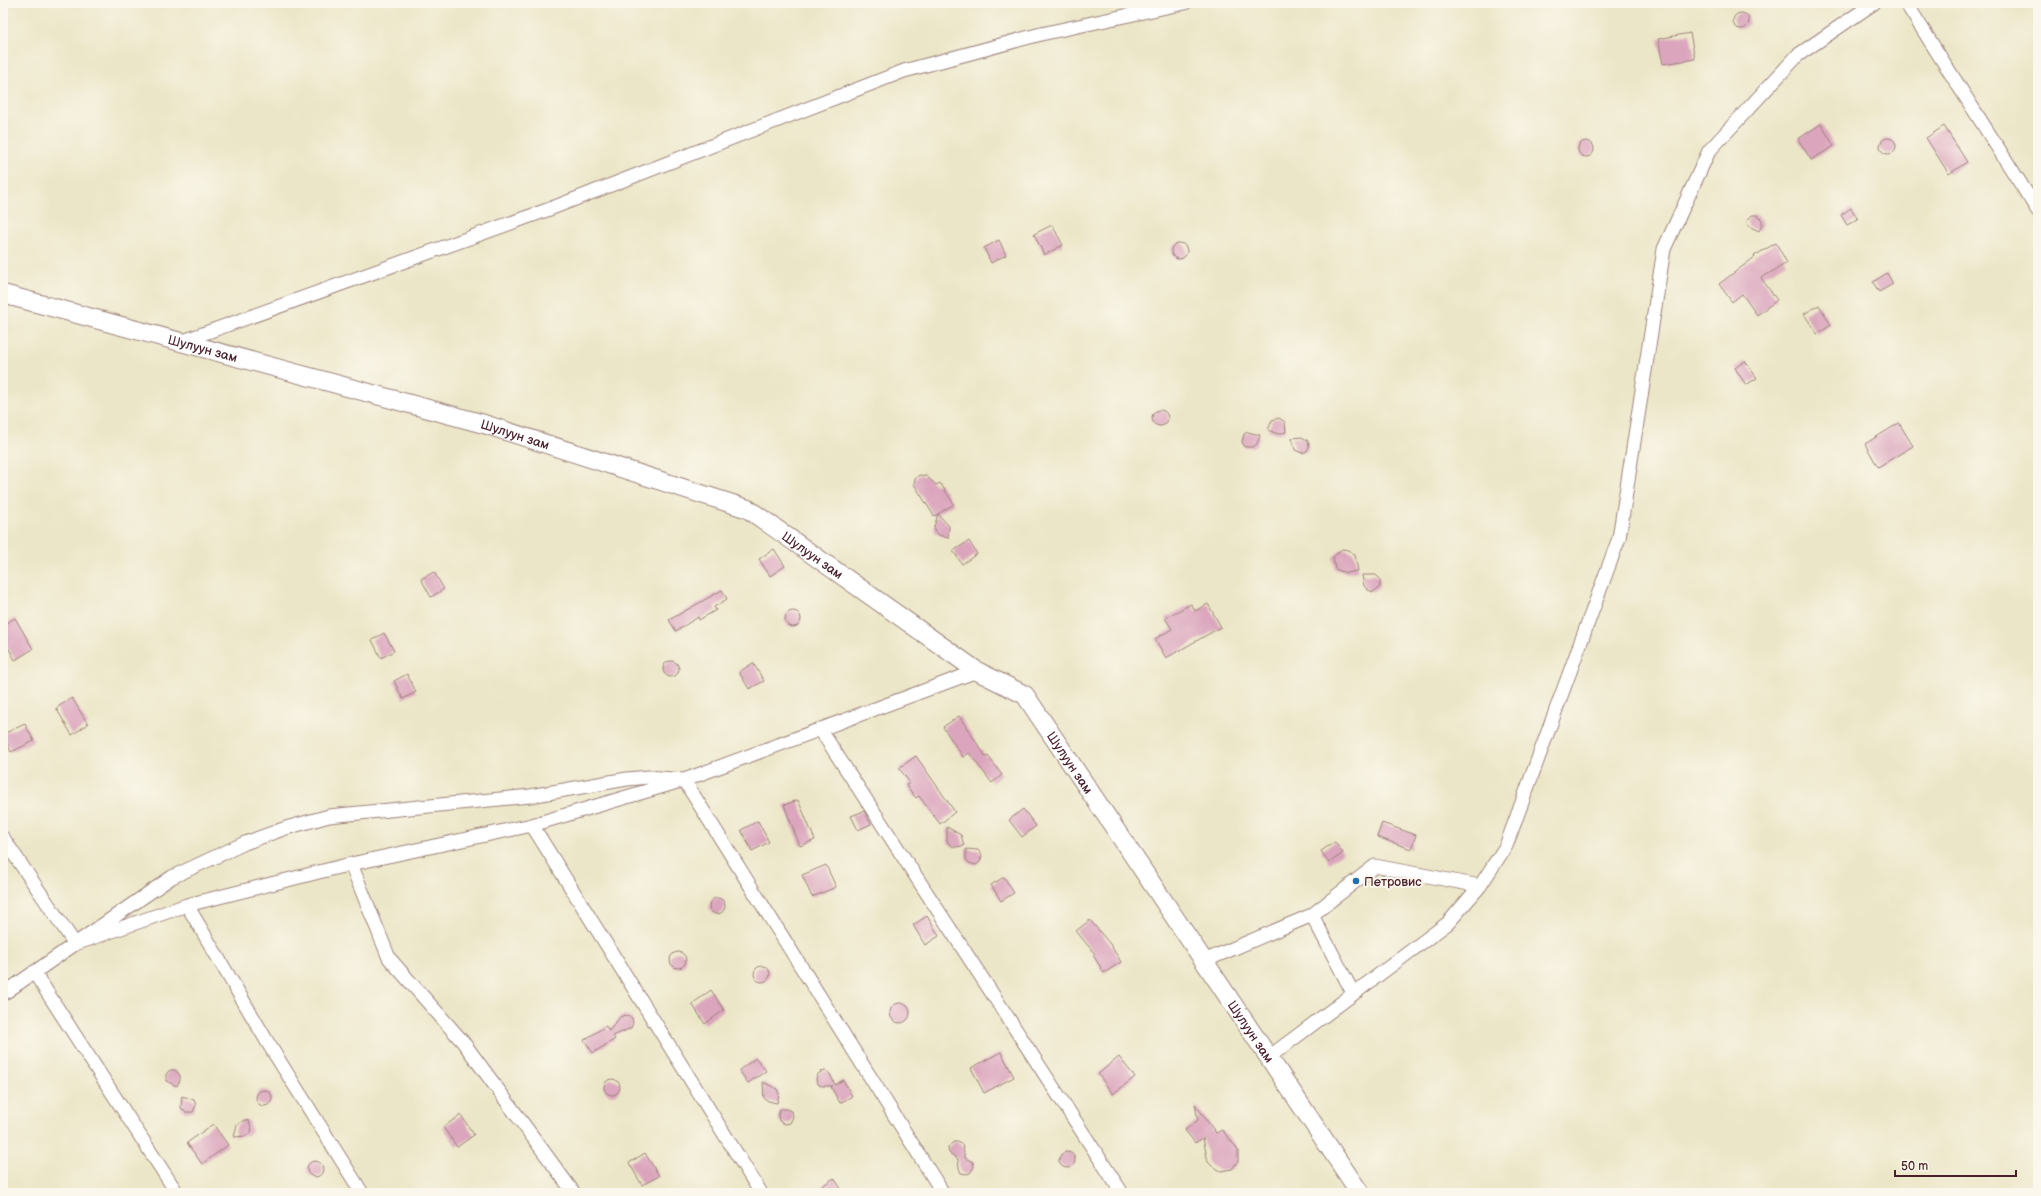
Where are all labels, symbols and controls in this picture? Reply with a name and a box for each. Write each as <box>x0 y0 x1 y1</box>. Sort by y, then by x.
street label: Шулуун зам <box>166 332 239 366</box>
street label: Шулуун зам <box>478 416 551 454</box>
street label: Шулуун зам <box>778 529 846 583</box>
street label: Шулуун зам <box>1043 729 1096 797</box>
place label: Петровис <box>1364 874 1422 890</box>
marker: Петровис <box>1351 876 1361 886</box>
street label: Шулуун зам <box>1224 998 1277 1066</box>
scale bar <box>1895 1152 2016 1178</box>
text: 50 m <box>1901 1159 1928 1174</box>

